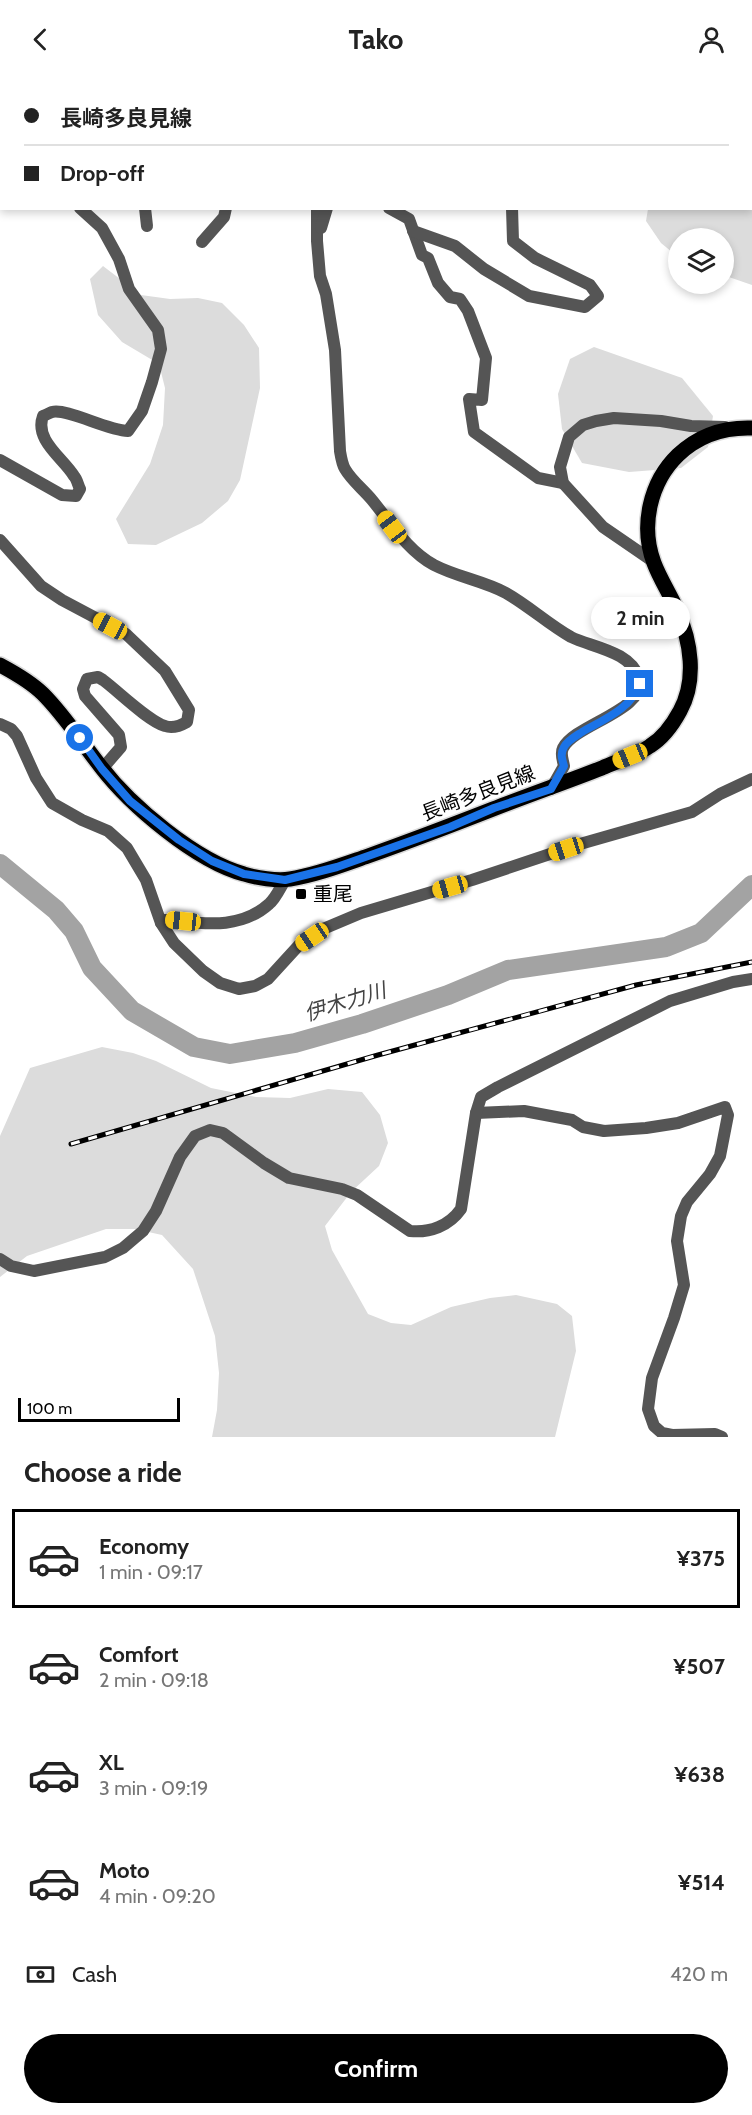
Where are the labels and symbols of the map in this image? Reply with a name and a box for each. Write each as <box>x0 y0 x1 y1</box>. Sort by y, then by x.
car <box>374 507 410 547</box>
callout: 2 min <box>590 597 690 639</box>
car <box>90 610 130 642</box>
route end <box>626 670 653 697</box>
route start <box>66 724 93 751</box>
car <box>610 741 650 771</box>
street label: 長崎多良見線 <box>418 760 538 826</box>
car <box>546 835 586 863</box>
car <box>430 873 470 901</box>
place label: 重尾 <box>313 882 353 906</box>
marker: 重尾 <box>294 887 308 901</box>
car <box>164 910 202 932</box>
car <box>292 919 332 955</box>
water label: 伊木力川 <box>301 977 391 1026</box>
scale bar <box>18 1395 180 1422</box>

